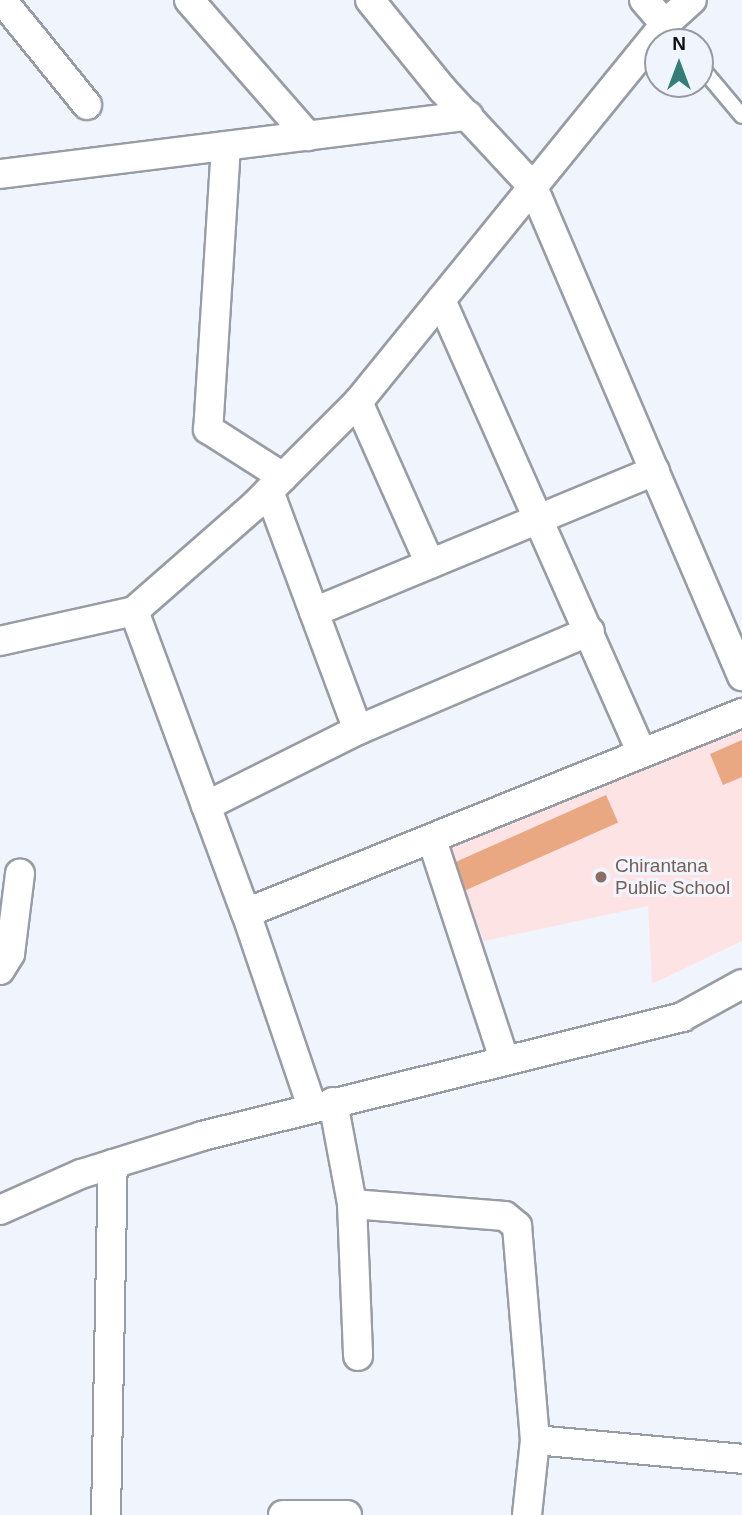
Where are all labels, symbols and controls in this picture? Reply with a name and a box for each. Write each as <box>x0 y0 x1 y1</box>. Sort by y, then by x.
north arrow <box>644 28 714 98</box>
text: N <box>672 33 686 54</box>
place label: Chirantana Public School <box>615 855 730 899</box>
marker: Chirantana Public School <box>593 869 609 885</box>

